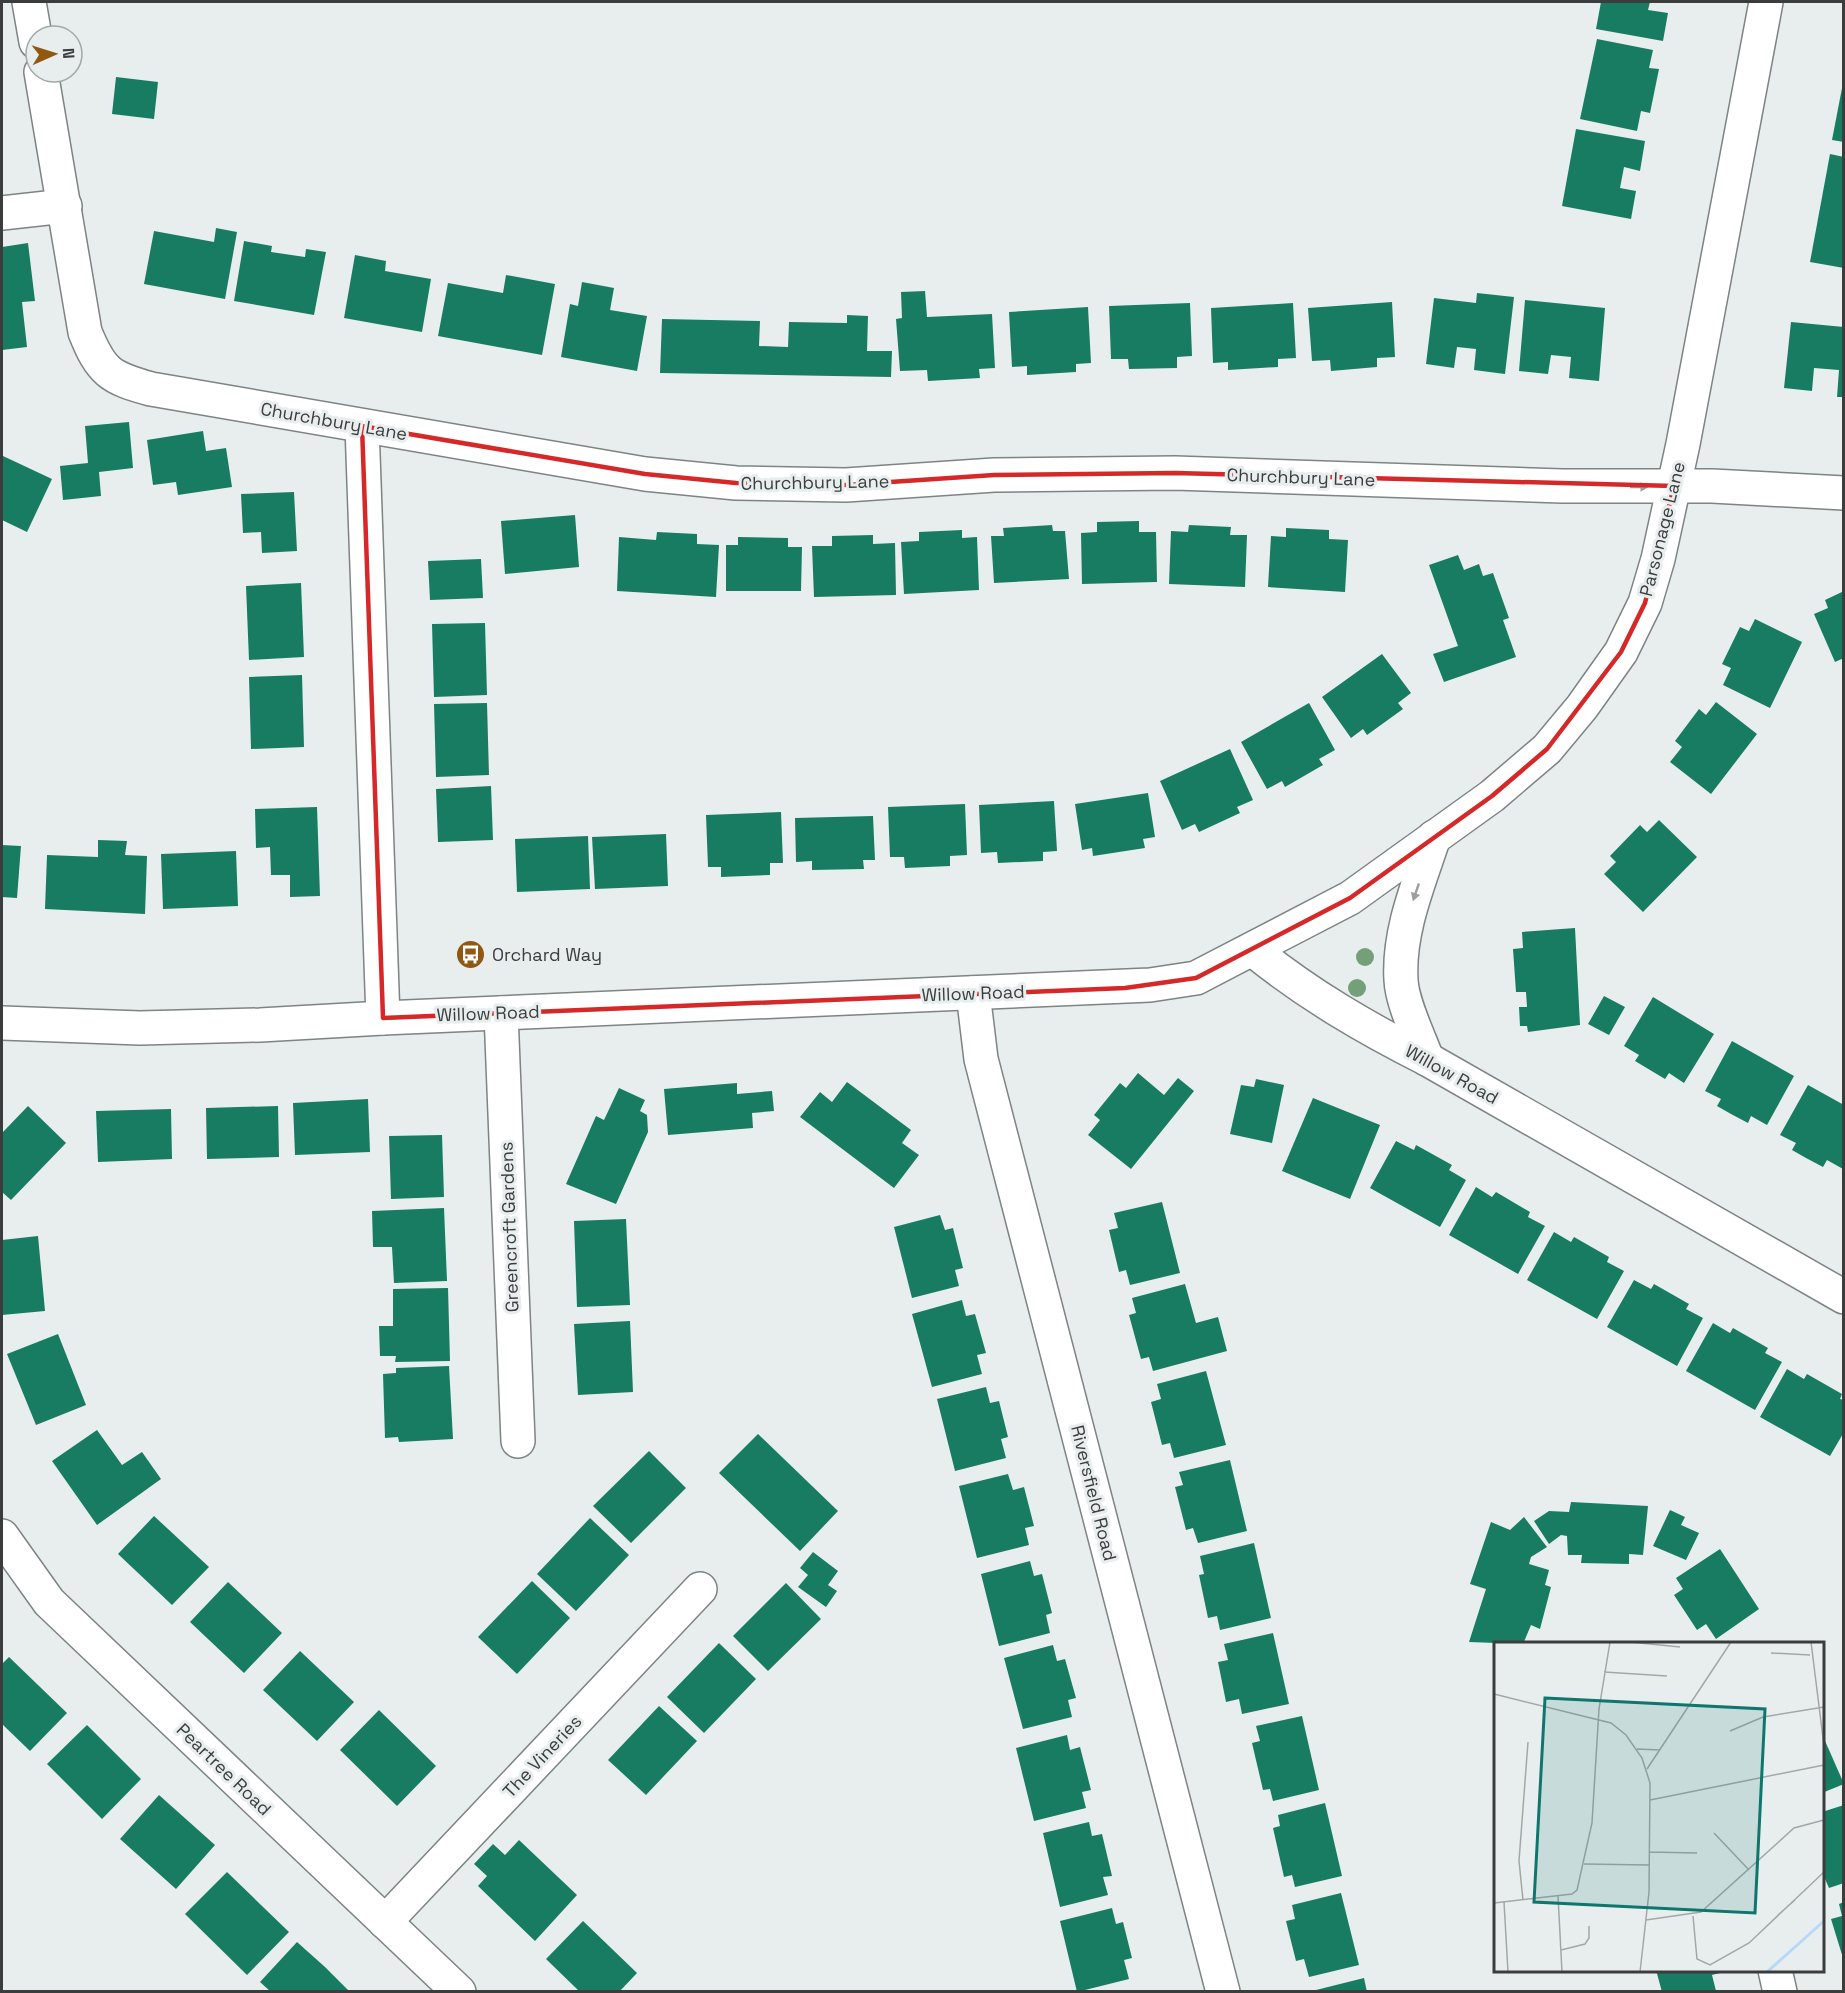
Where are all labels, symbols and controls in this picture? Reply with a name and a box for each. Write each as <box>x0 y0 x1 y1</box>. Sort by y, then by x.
north arrow <box>24 24 84 84</box>
text: N <box>58 47 79 59</box>
street label: Churchbury Lane <box>259 397 409 445</box>
street label: Parsonage Lane <box>1634 459 1690 599</box>
street label: Churchbury Lane <box>1226 463 1376 491</box>
street label: Churchbury Lane <box>740 469 890 495</box>
one-way arrow <box>1629 482 1648 492</box>
one-way arrow <box>1410 883 1420 901</box>
bus stop icon: Orchard Way <box>455 938 487 970</box>
place label: Orchard Way <box>492 943 602 966</box>
street label: Willow Road <box>921 980 1025 1006</box>
street label: Willow Road <box>436 1000 540 1026</box>
street label: Willow Road <box>1401 1039 1503 1109</box>
street label: Greencroft Gardens <box>495 1141 523 1313</box>
street label: Riversfield Road <box>1066 1423 1122 1563</box>
inset map <box>1494 1642 1824 1972</box>
street label: The Vineries <box>498 1710 586 1802</box>
street label: Peartree Road <box>172 1718 276 1820</box>

